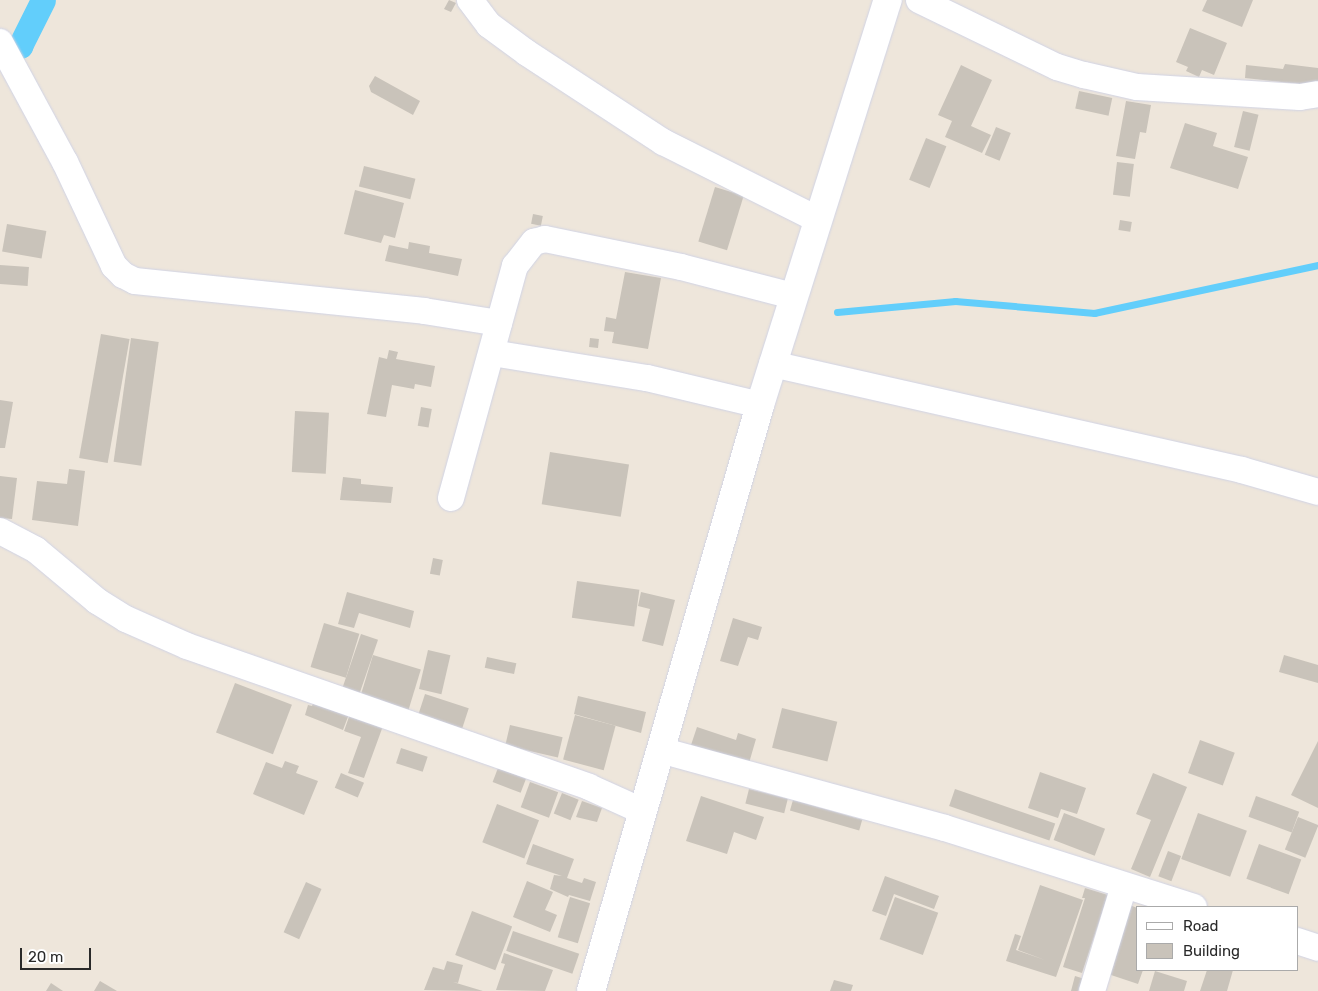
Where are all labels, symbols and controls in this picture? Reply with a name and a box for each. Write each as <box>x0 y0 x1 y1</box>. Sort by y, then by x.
legend <box>1136 906 1298 971</box>
text: Road <box>1183 917 1219 935</box>
scale bar <box>22 938 94 970</box>
text: Building <box>1183 942 1240 960</box>
text: 20 m <box>28 948 63 966</box>

